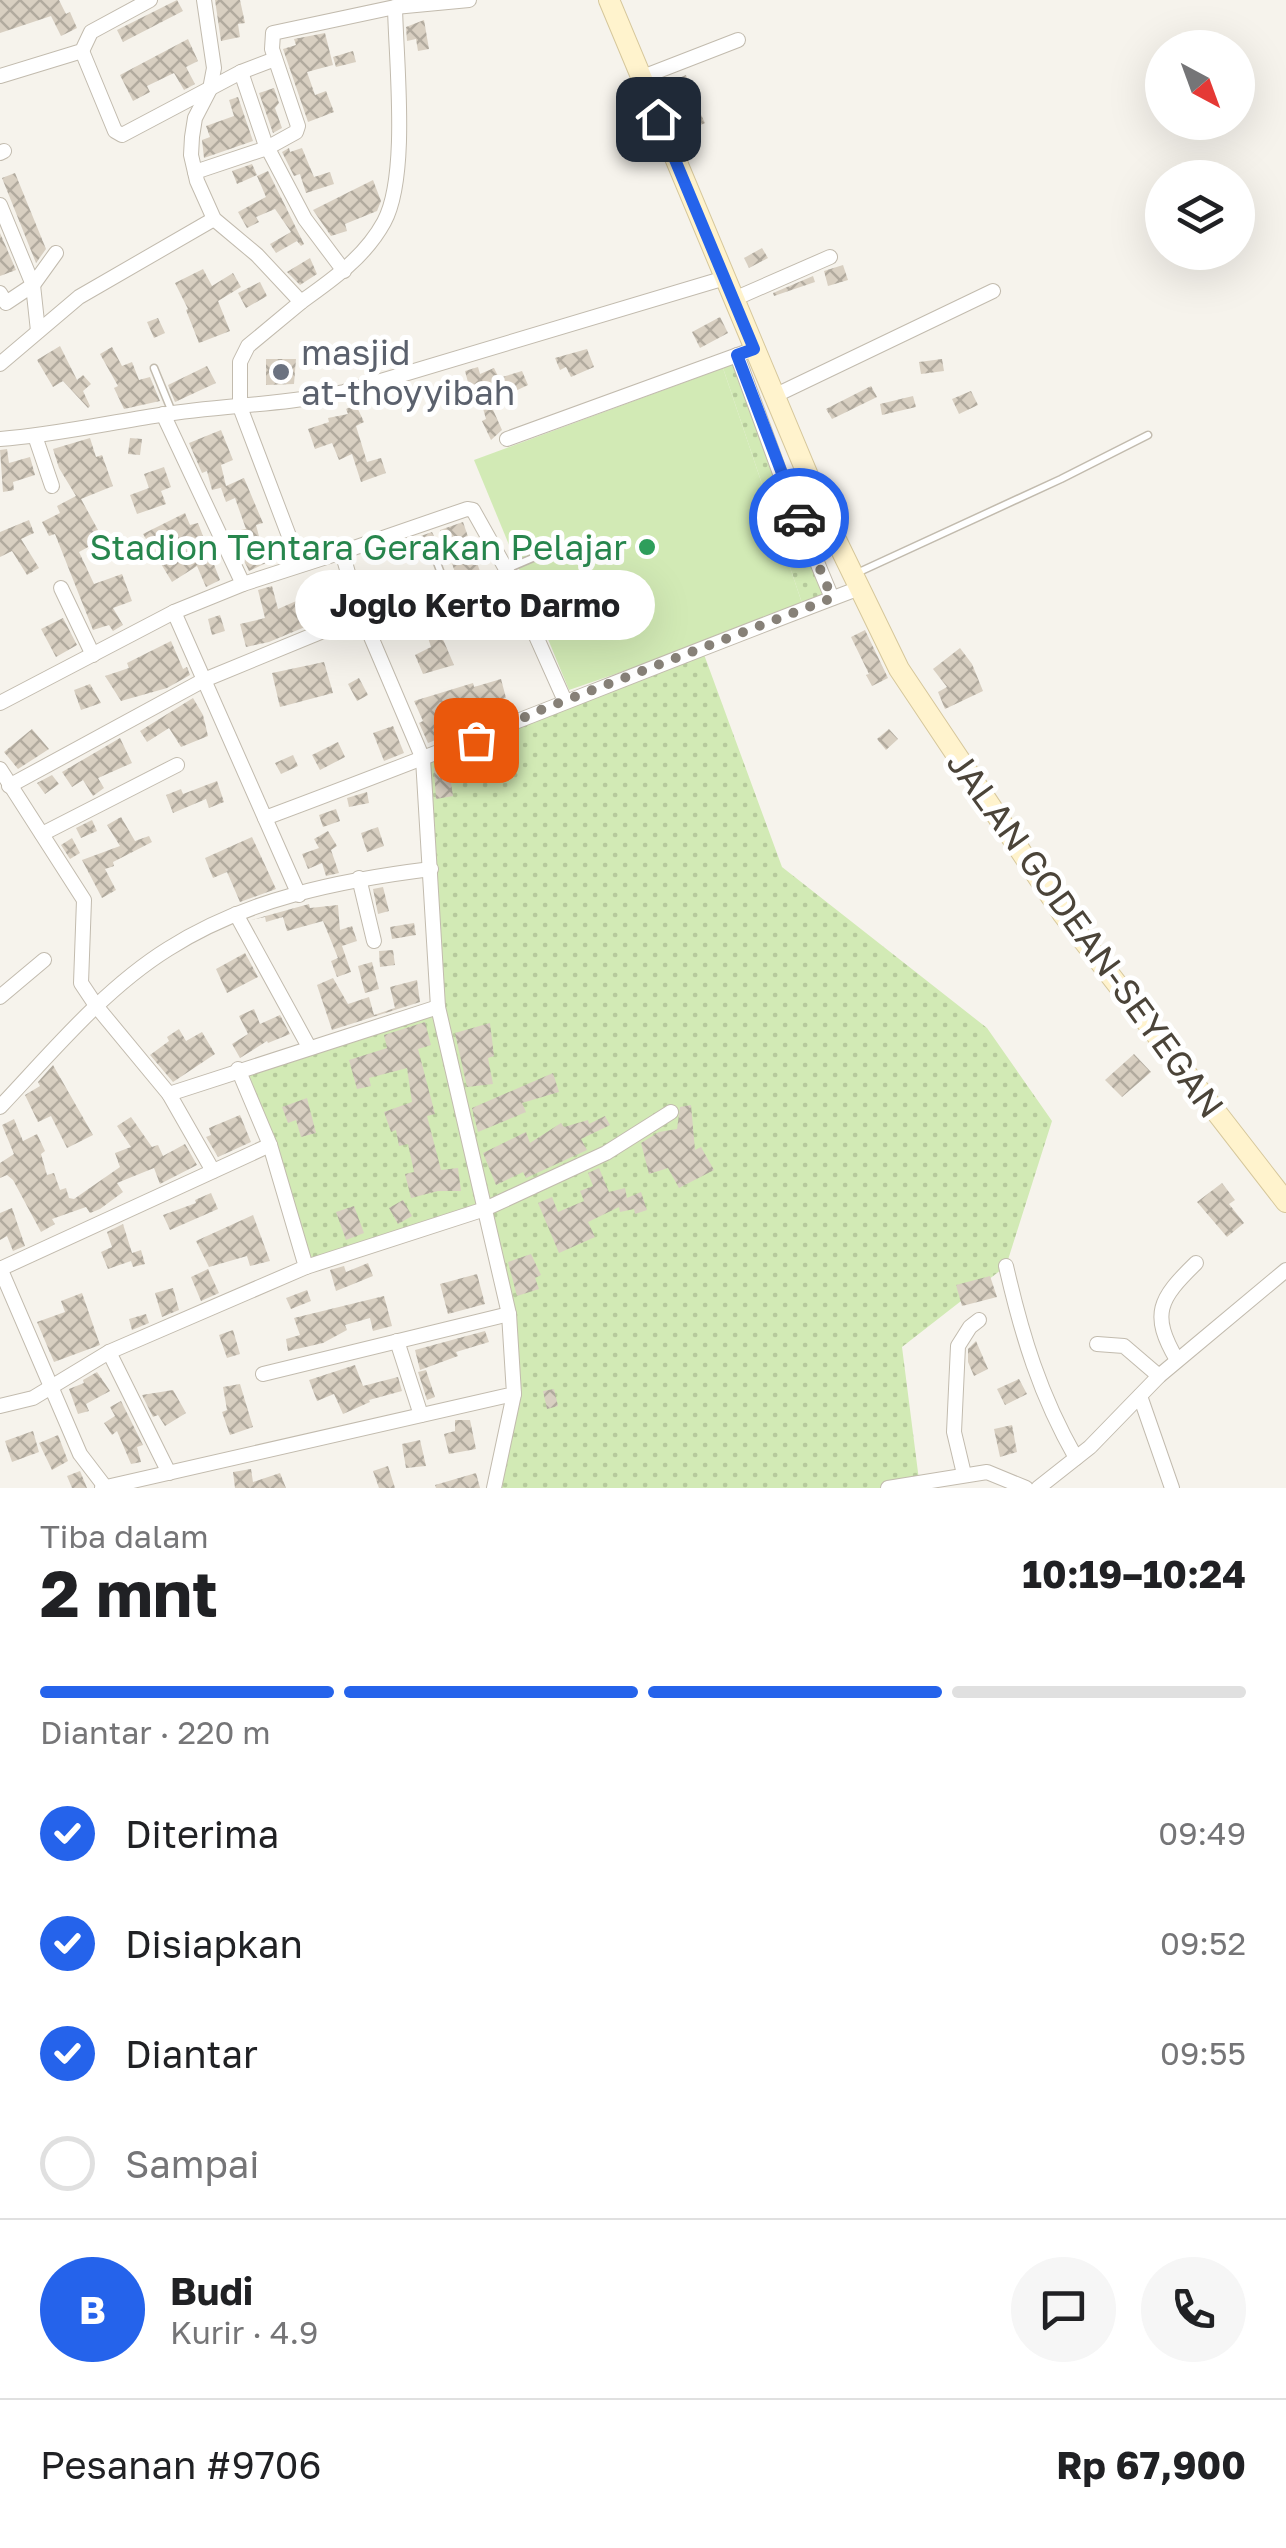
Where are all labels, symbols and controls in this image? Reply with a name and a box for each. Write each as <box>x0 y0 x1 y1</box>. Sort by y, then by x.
north arrow <box>1145 30 1255 140</box>
map controls <box>1145 30 1255 270</box>
pin <box>616 77 701 162</box>
icon: home <box>631 92 686 147</box>
button: layers <box>1145 160 1255 270</box>
place label: masjid at-thoyyibah <box>301 331 515 413</box>
marker: masjid at-thoyyibah <box>270 361 292 383</box>
courier <box>749 468 849 568</box>
icon: car <box>772 491 827 546</box>
place label: Stadion Tentara Gerakan Pelajar <box>90 526 627 568</box>
marker: Stadion Tentara Gerakan Pelajar <box>636 536 658 558</box>
callout: Joglo Kerto Darmo <box>296 570 656 640</box>
text: Joglo Kerto Darmo <box>330 586 620 624</box>
pin <box>434 698 519 783</box>
icon: bag <box>449 713 504 768</box>
street label: JALAN GODEAN-SEYEGAN <box>939 742 1233 1126</box>
text: Tiba dalam <box>40 1517 209 1555</box>
text: 10:19–10:24 <box>1022 1551 1246 1596</box>
text: 2 mnt <box>40 1553 218 1631</box>
text: Diantar · 220 m <box>40 1713 271 1751</box>
icon: check <box>40 1806 95 1861</box>
text: Diterima <box>125 1811 279 1856</box>
text: 09:49 <box>1158 1814 1246 1852</box>
icon: check <box>40 1916 95 1971</box>
text: Disiapkan <box>125 1921 303 1966</box>
text: 09:52 <box>1160 1924 1246 1962</box>
icon: check <box>40 2026 95 2081</box>
text: Diantar <box>125 2031 258 2076</box>
text: 09:55 <box>1160 2034 1246 2072</box>
text: Sampai <box>125 2141 259 2186</box>
button: chat <box>1011 2257 1116 2362</box>
button: phone <box>1141 2257 1246 2362</box>
text: Budi <box>170 2268 253 2313</box>
text: B <box>79 2287 106 2332</box>
text: Kurir · 4.9 <box>170 2313 318 2351</box>
text: Pesanan #9706 <box>40 2442 321 2487</box>
text: Rp 67,900 <box>1056 2442 1246 2487</box>

